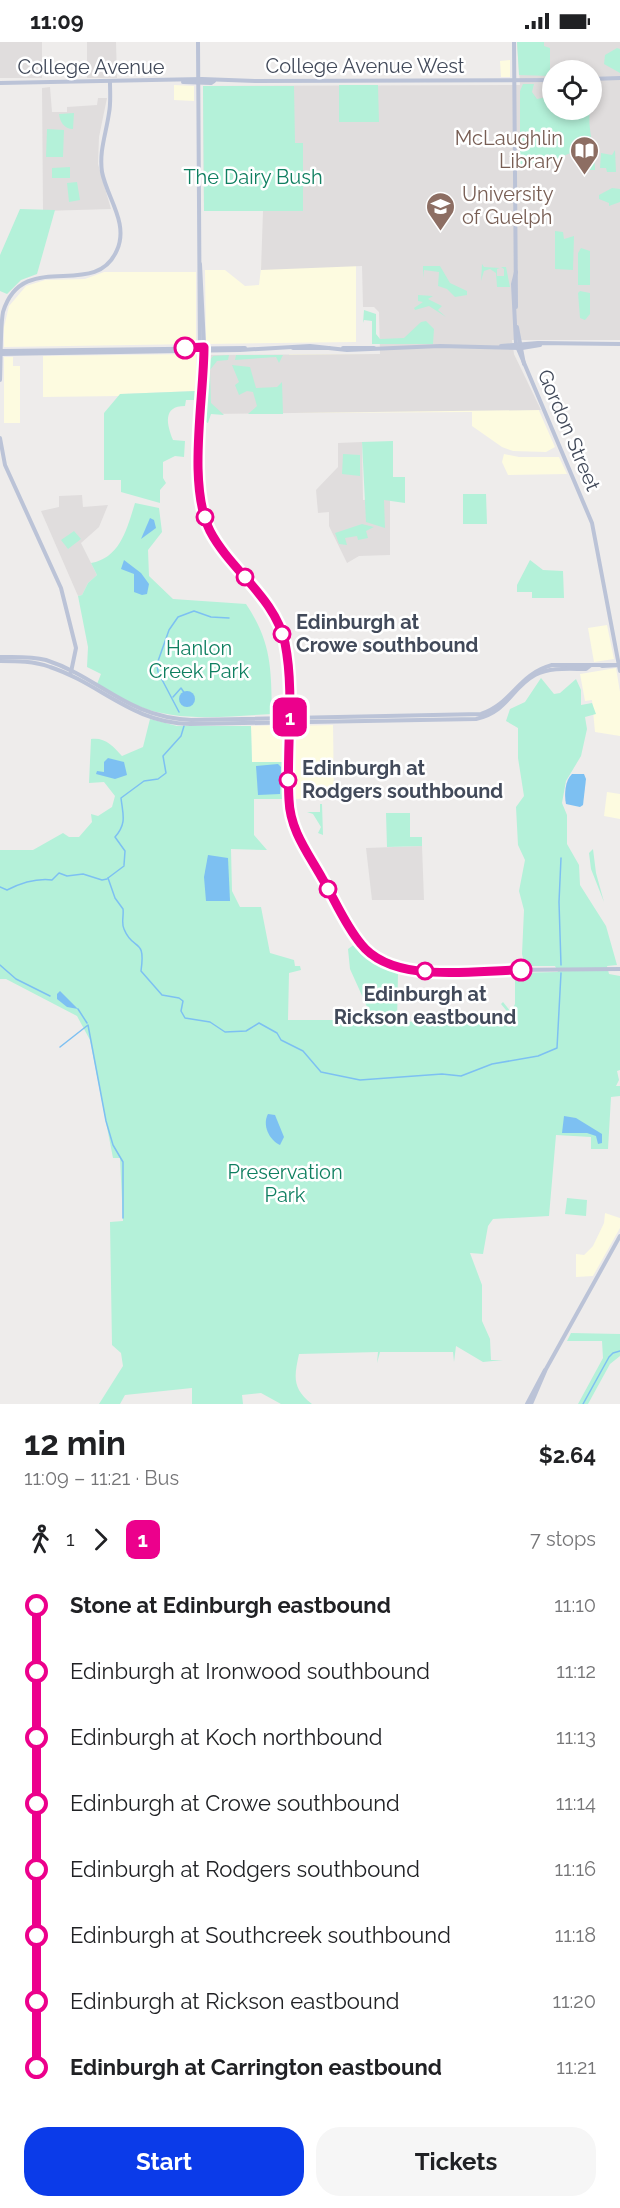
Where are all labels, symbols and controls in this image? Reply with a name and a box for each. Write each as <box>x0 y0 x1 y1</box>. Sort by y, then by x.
text: 11:09 <box>30 8 84 34</box>
street label: College Avenue West <box>265 54 465 78</box>
street label: College Avenue <box>18 55 165 79</box>
map controls <box>542 60 602 120</box>
button: locate <box>542 60 602 120</box>
place label: McLaughlin Library <box>455 126 563 173</box>
library icon: McLaughlin Library <box>568 134 600 176</box>
park label: The Dairy Bush <box>183 165 323 189</box>
place label: University of Guelph <box>462 182 554 229</box>
school or university icon: University of Guelph <box>425 190 457 232</box>
unlabelled marker <box>174 337 196 359</box>
street label: Gordon Street <box>533 366 605 495</box>
unlabelled marker <box>196 508 214 526</box>
unlabelled marker <box>236 568 254 586</box>
place label: Edinburgh at Crowe southbound <box>296 610 479 657</box>
marker: Edinburgh at Crowe southbound <box>273 625 291 643</box>
park label: Hanlon Creek Park <box>149 636 250 683</box>
line badge: 1 <box>270 698 310 736</box>
text: 1 <box>285 705 295 730</box>
place label: Edinburgh at Rodgers southbound <box>302 756 503 803</box>
marker: Edinburgh at Rodgers southbound <box>279 771 297 789</box>
unlabelled marker <box>319 880 337 898</box>
unlabelled marker <box>510 959 532 981</box>
marker: Edinburgh at Rickson eastbound <box>416 962 434 980</box>
place label: Edinburgh at Rickson eastbound <box>334 982 516 1029</box>
park label: Preservation Park <box>227 1160 343 1207</box>
text: 12 min <box>24 1424 126 1463</box>
text: $2.64 <box>539 1442 596 1468</box>
text: 11:09 – 11:21 · Bus <box>24 1466 179 1490</box>
icon: walk <box>24 1523 57 1556</box>
icon: forward <box>84 1523 117 1556</box>
text: 1 <box>66 1527 75 1551</box>
text: 1 <box>138 1527 148 1552</box>
text: 7 stops <box>530 1527 596 1551</box>
text: Stone at Edinburgh eastbound <box>70 1592 391 1618</box>
text: 11:10 <box>554 1593 596 1617</box>
text: Edinburgh at Ironwood southbound <box>70 1658 430 1684</box>
text: 11:12 <box>556 1659 596 1683</box>
text: Edinburgh at Koch northbound <box>70 1724 383 1750</box>
text: 11:13 <box>556 1725 596 1749</box>
text: Edinburgh at Crowe southbound <box>70 1790 400 1816</box>
text: 11:14 <box>556 1791 596 1815</box>
text: Edinburgh at Rodgers southbound <box>70 1856 420 1882</box>
text: 11:16 <box>555 1857 596 1881</box>
text: Edinburgh at Southcreek southbound <box>70 1922 451 1948</box>
text: 11:18 <box>555 1923 596 1947</box>
text: Edinburgh at Rickson eastbound <box>70 1988 399 2014</box>
text: 11:20 <box>552 1989 596 2013</box>
text: Edinburgh at Carrington eastbound <box>70 2054 442 2080</box>
text: 11:21 <box>556 2055 596 2079</box>
button: Start <box>24 2127 304 2196</box>
button: Tickets <box>316 2127 596 2196</box>

